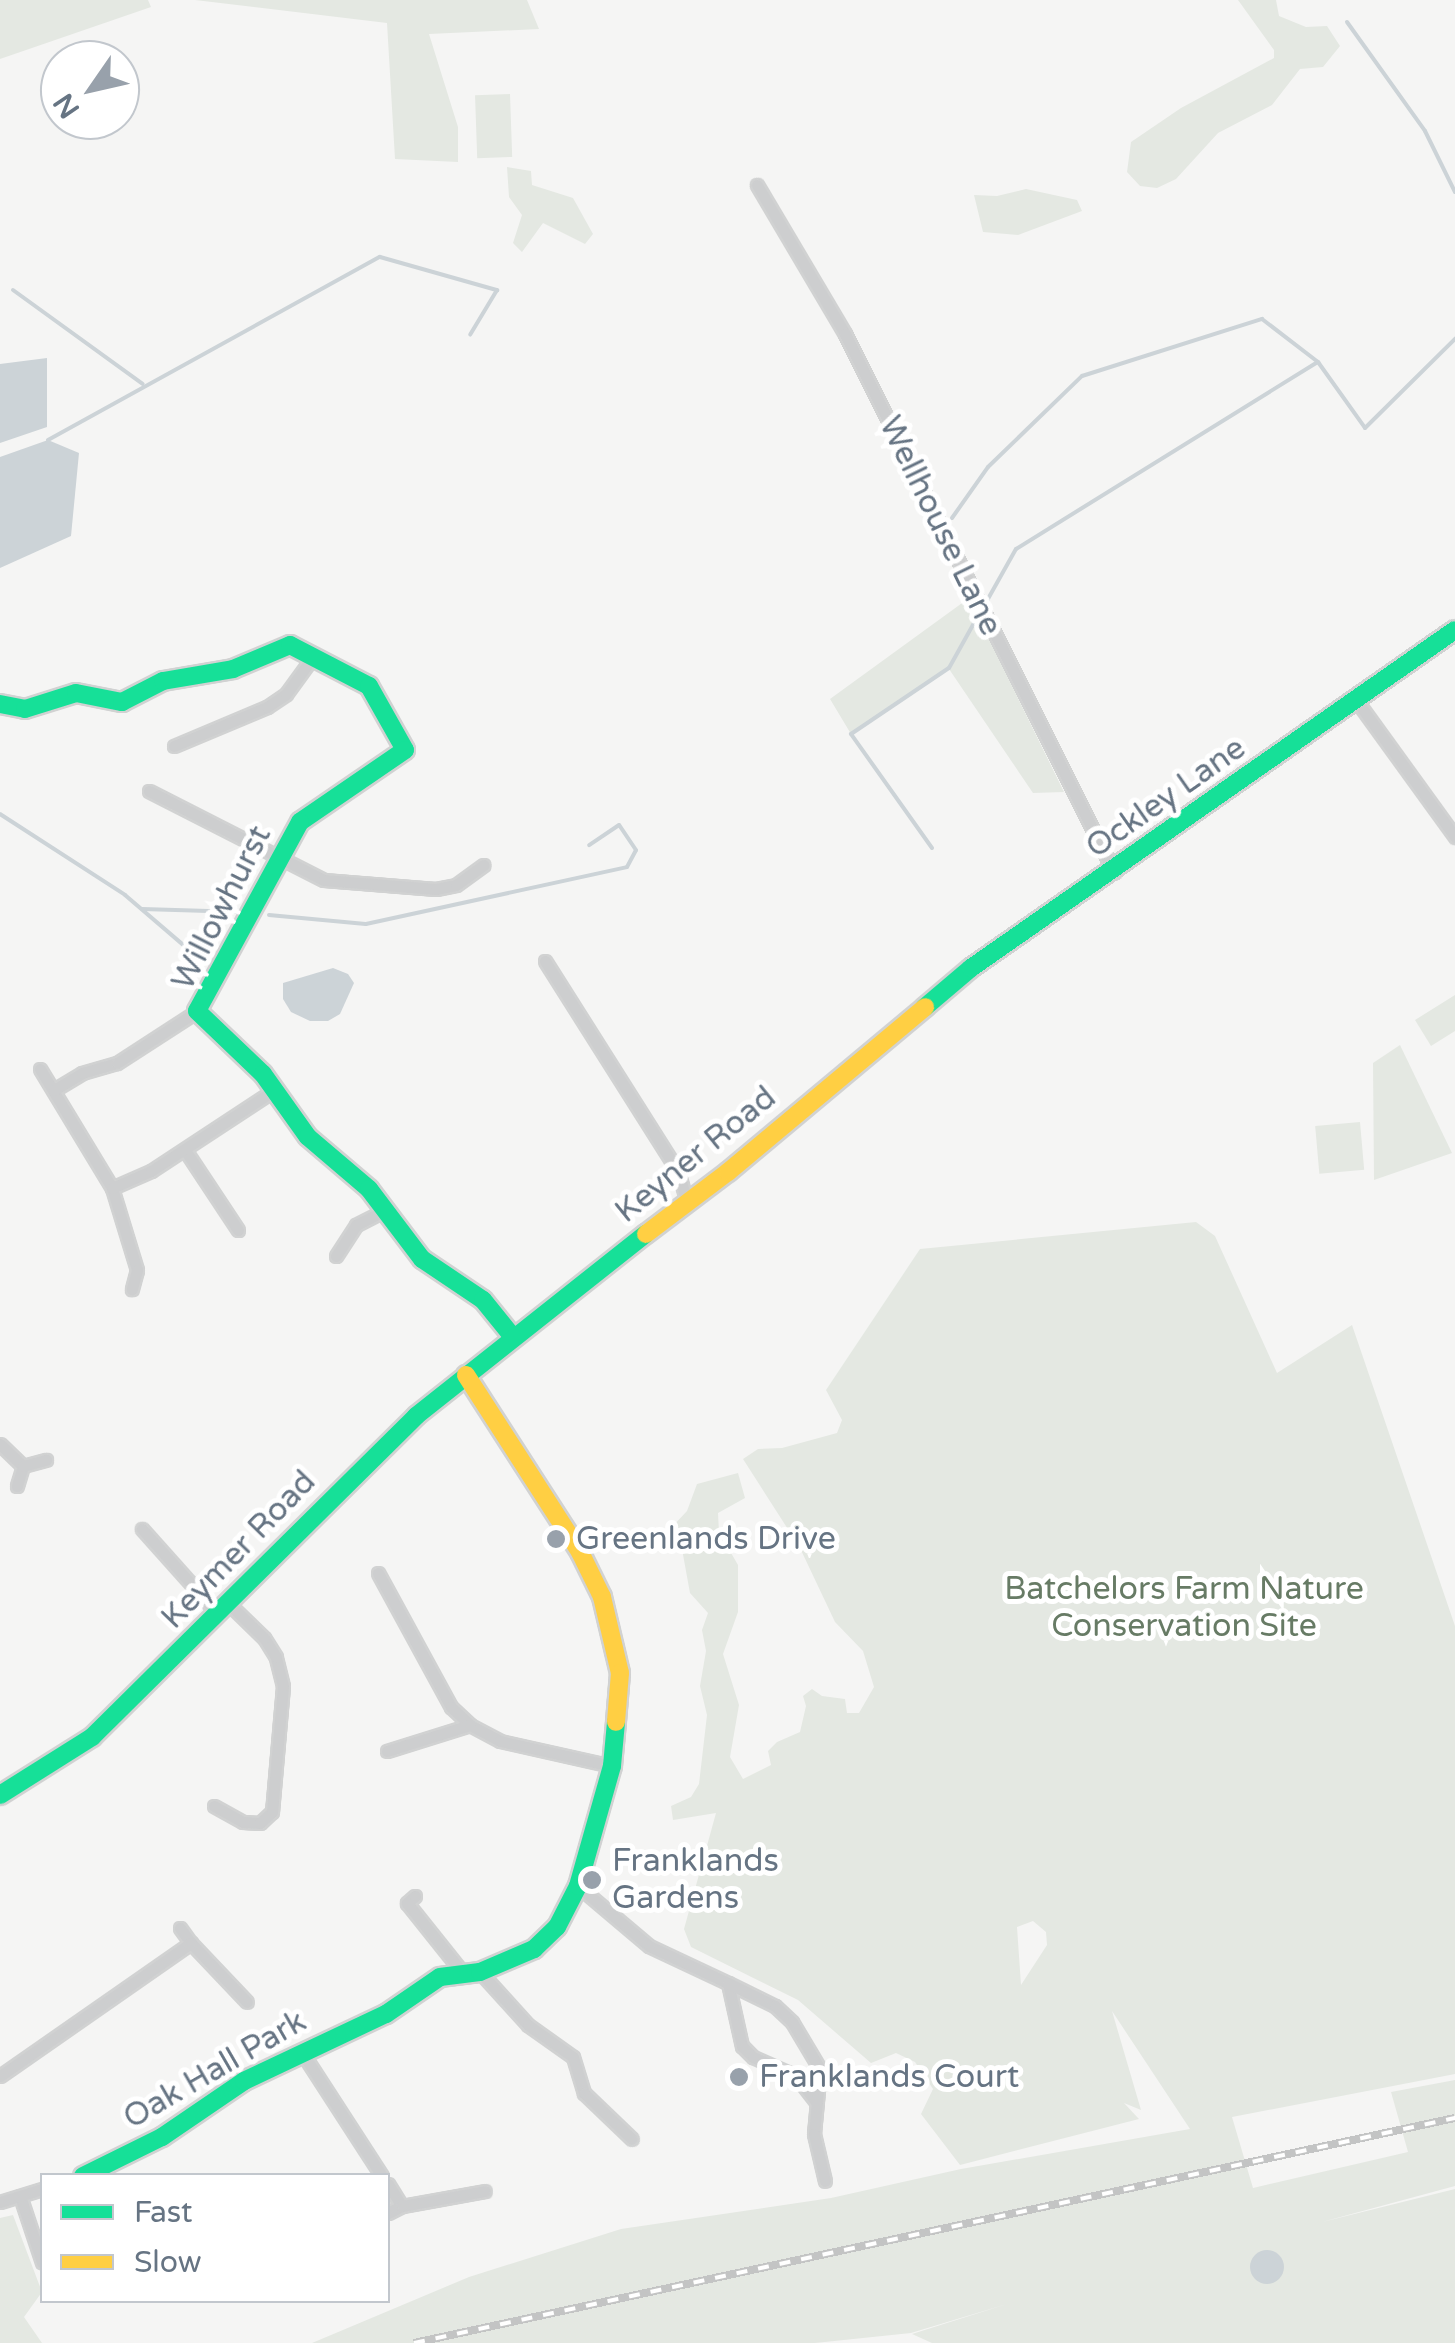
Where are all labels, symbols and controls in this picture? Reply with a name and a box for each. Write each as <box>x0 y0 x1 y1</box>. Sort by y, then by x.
north arrow <box>40 40 140 140</box>
text: N <box>46 87 87 124</box>
street label: Wellhouse Lane <box>870 410 1010 642</box>
street label: Ockley Lane <box>1079 729 1253 867</box>
street label: Willowhurst <box>164 820 280 996</box>
street label: Keyner Road <box>608 1079 784 1231</box>
street label: Keymer Road <box>154 1463 324 1637</box>
place label: Greenlands Drive <box>576 1520 836 1558</box>
marker: Greenlands Drive <box>545 1528 567 1550</box>
park label: Batchelors Farm Nature Conservation Site <box>1004 1571 1364 1646</box>
place label: Franklands Gardens <box>612 1843 779 1918</box>
marker: Franklands Gardens <box>581 1869 603 1891</box>
street label: Oak Hall Park <box>117 2002 313 2138</box>
place label: Franklands Court <box>759 2058 1019 2096</box>
marker: Franklands Court <box>728 2066 750 2088</box>
legend <box>40 2173 390 2303</box>
text: Fast <box>134 2194 193 2231</box>
text: Slow <box>134 2244 202 2281</box>

